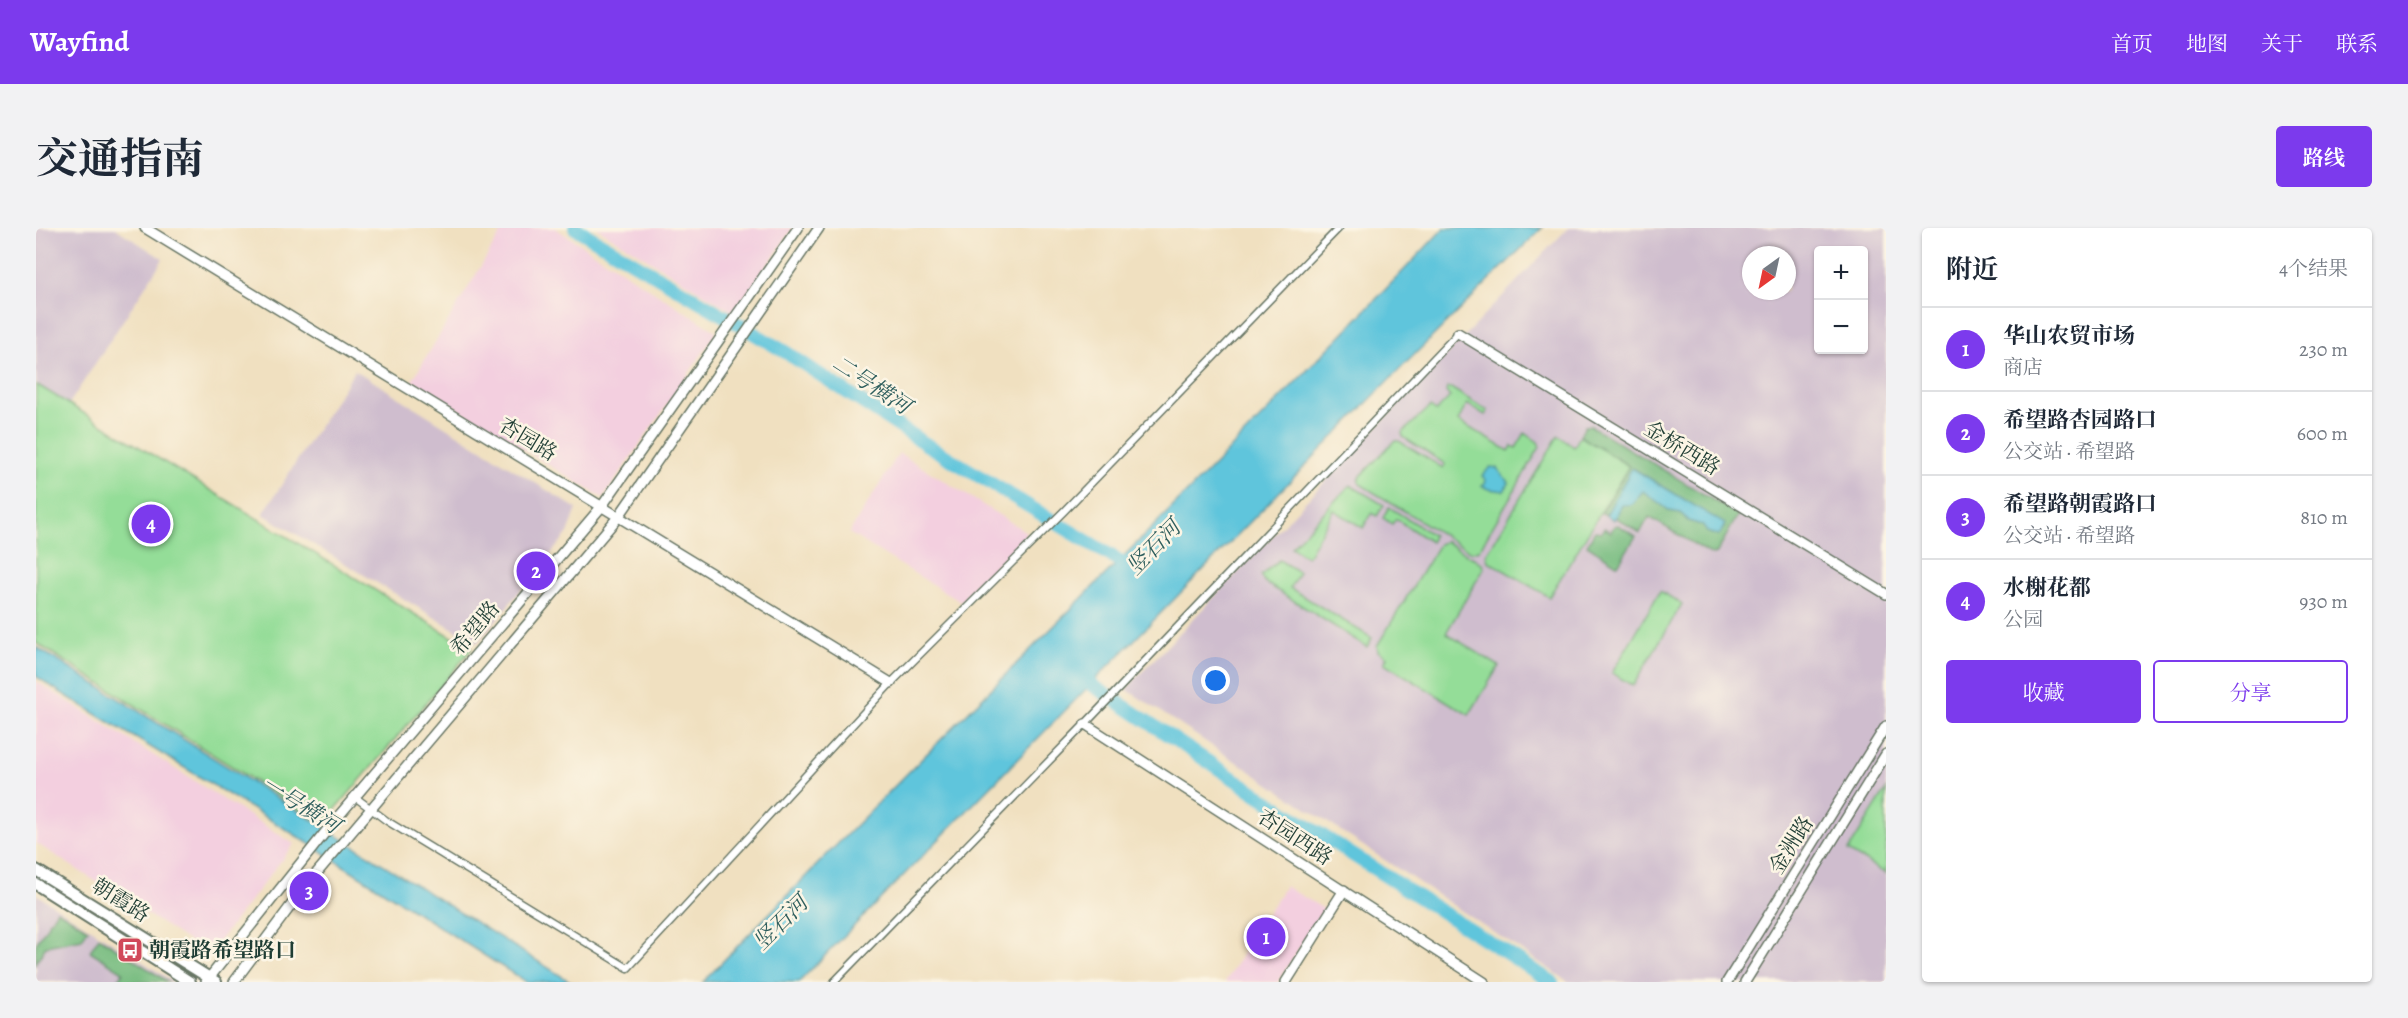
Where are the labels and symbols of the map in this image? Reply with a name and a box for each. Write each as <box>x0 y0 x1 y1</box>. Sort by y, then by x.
north arrow <box>1742 246 1796 300</box>
water label: 二号横河 <box>826 348 920 424</box>
street label: 杏园路 <box>494 411 562 467</box>
street label: 金桥西路 <box>1639 414 1725 482</box>
pin: 4 <box>132 502 170 546</box>
water label: 竖石河 <box>1120 511 1190 582</box>
pin: 2 <box>516 548 556 594</box>
street label: 希望路 <box>444 595 506 661</box>
your location <box>1201 666 1230 695</box>
water label: 一号横河 <box>255 769 349 843</box>
street label: 杏园西路 <box>1252 802 1338 872</box>
street label: 金洲路 <box>1762 811 1820 879</box>
pin: 3 <box>290 868 328 914</box>
street label: 朝霞路 <box>87 871 155 929</box>
water label: 竖石河 <box>747 886 817 957</box>
pin: 1 <box>1246 914 1286 960</box>
bus stop icon: 朝霞路希望路口 <box>115 935 145 965</box>
place label: 朝霞路希望路口 <box>149 936 296 964</box>

